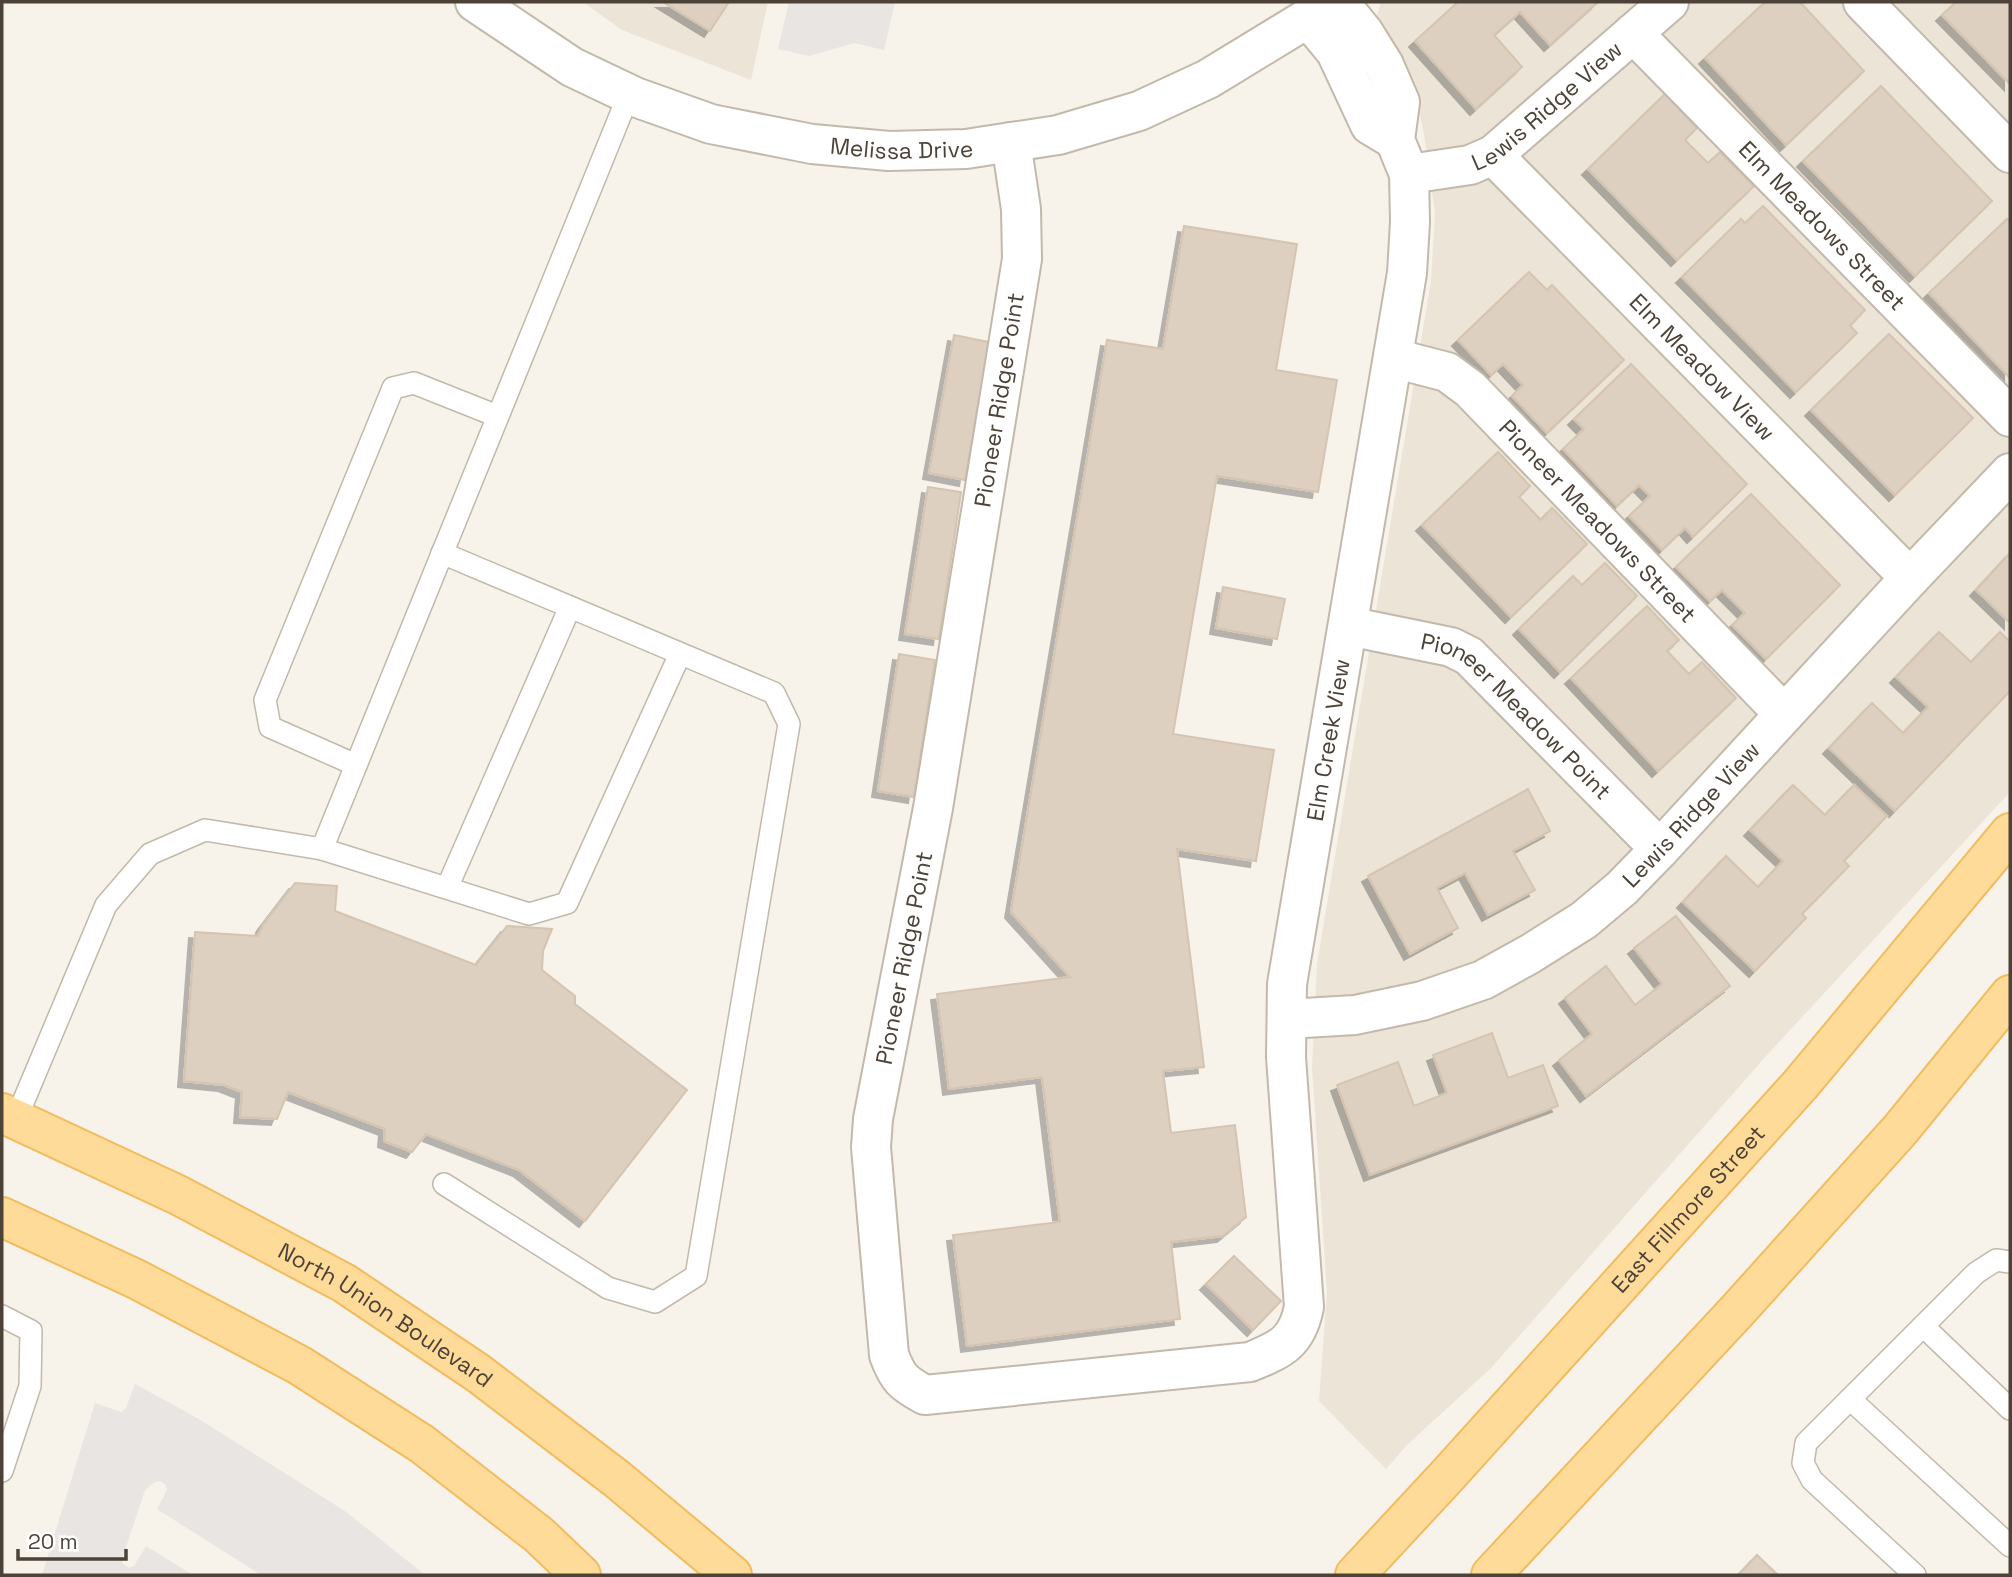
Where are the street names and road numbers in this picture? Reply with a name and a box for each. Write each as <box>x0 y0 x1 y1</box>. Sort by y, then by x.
street label: Lewis Ridge View <box>1467 34 1629 178</box>
street label: Melissa Drive <box>829 131 975 166</box>
street label: Elm Meadows Street <box>1732 134 1912 317</box>
street label: Elm Meadow View <box>1623 287 1781 447</box>
street label: Pioneer Ridge Point <box>967 291 1031 509</box>
street label: Pioneer Meadows Street <box>1492 413 1703 629</box>
street label: Pioneer Meadow Point <box>1418 626 1618 806</box>
street label: Elm Creek View <box>1300 656 1357 823</box>
street label: Lewis Ridge View <box>1616 735 1766 894</box>
street label: Pioneer Ridge Point <box>869 849 939 1067</box>
street label: East Fillmore Street <box>1605 1119 1772 1299</box>
street label: North Union Boulevard <box>273 1236 499 1394</box>

